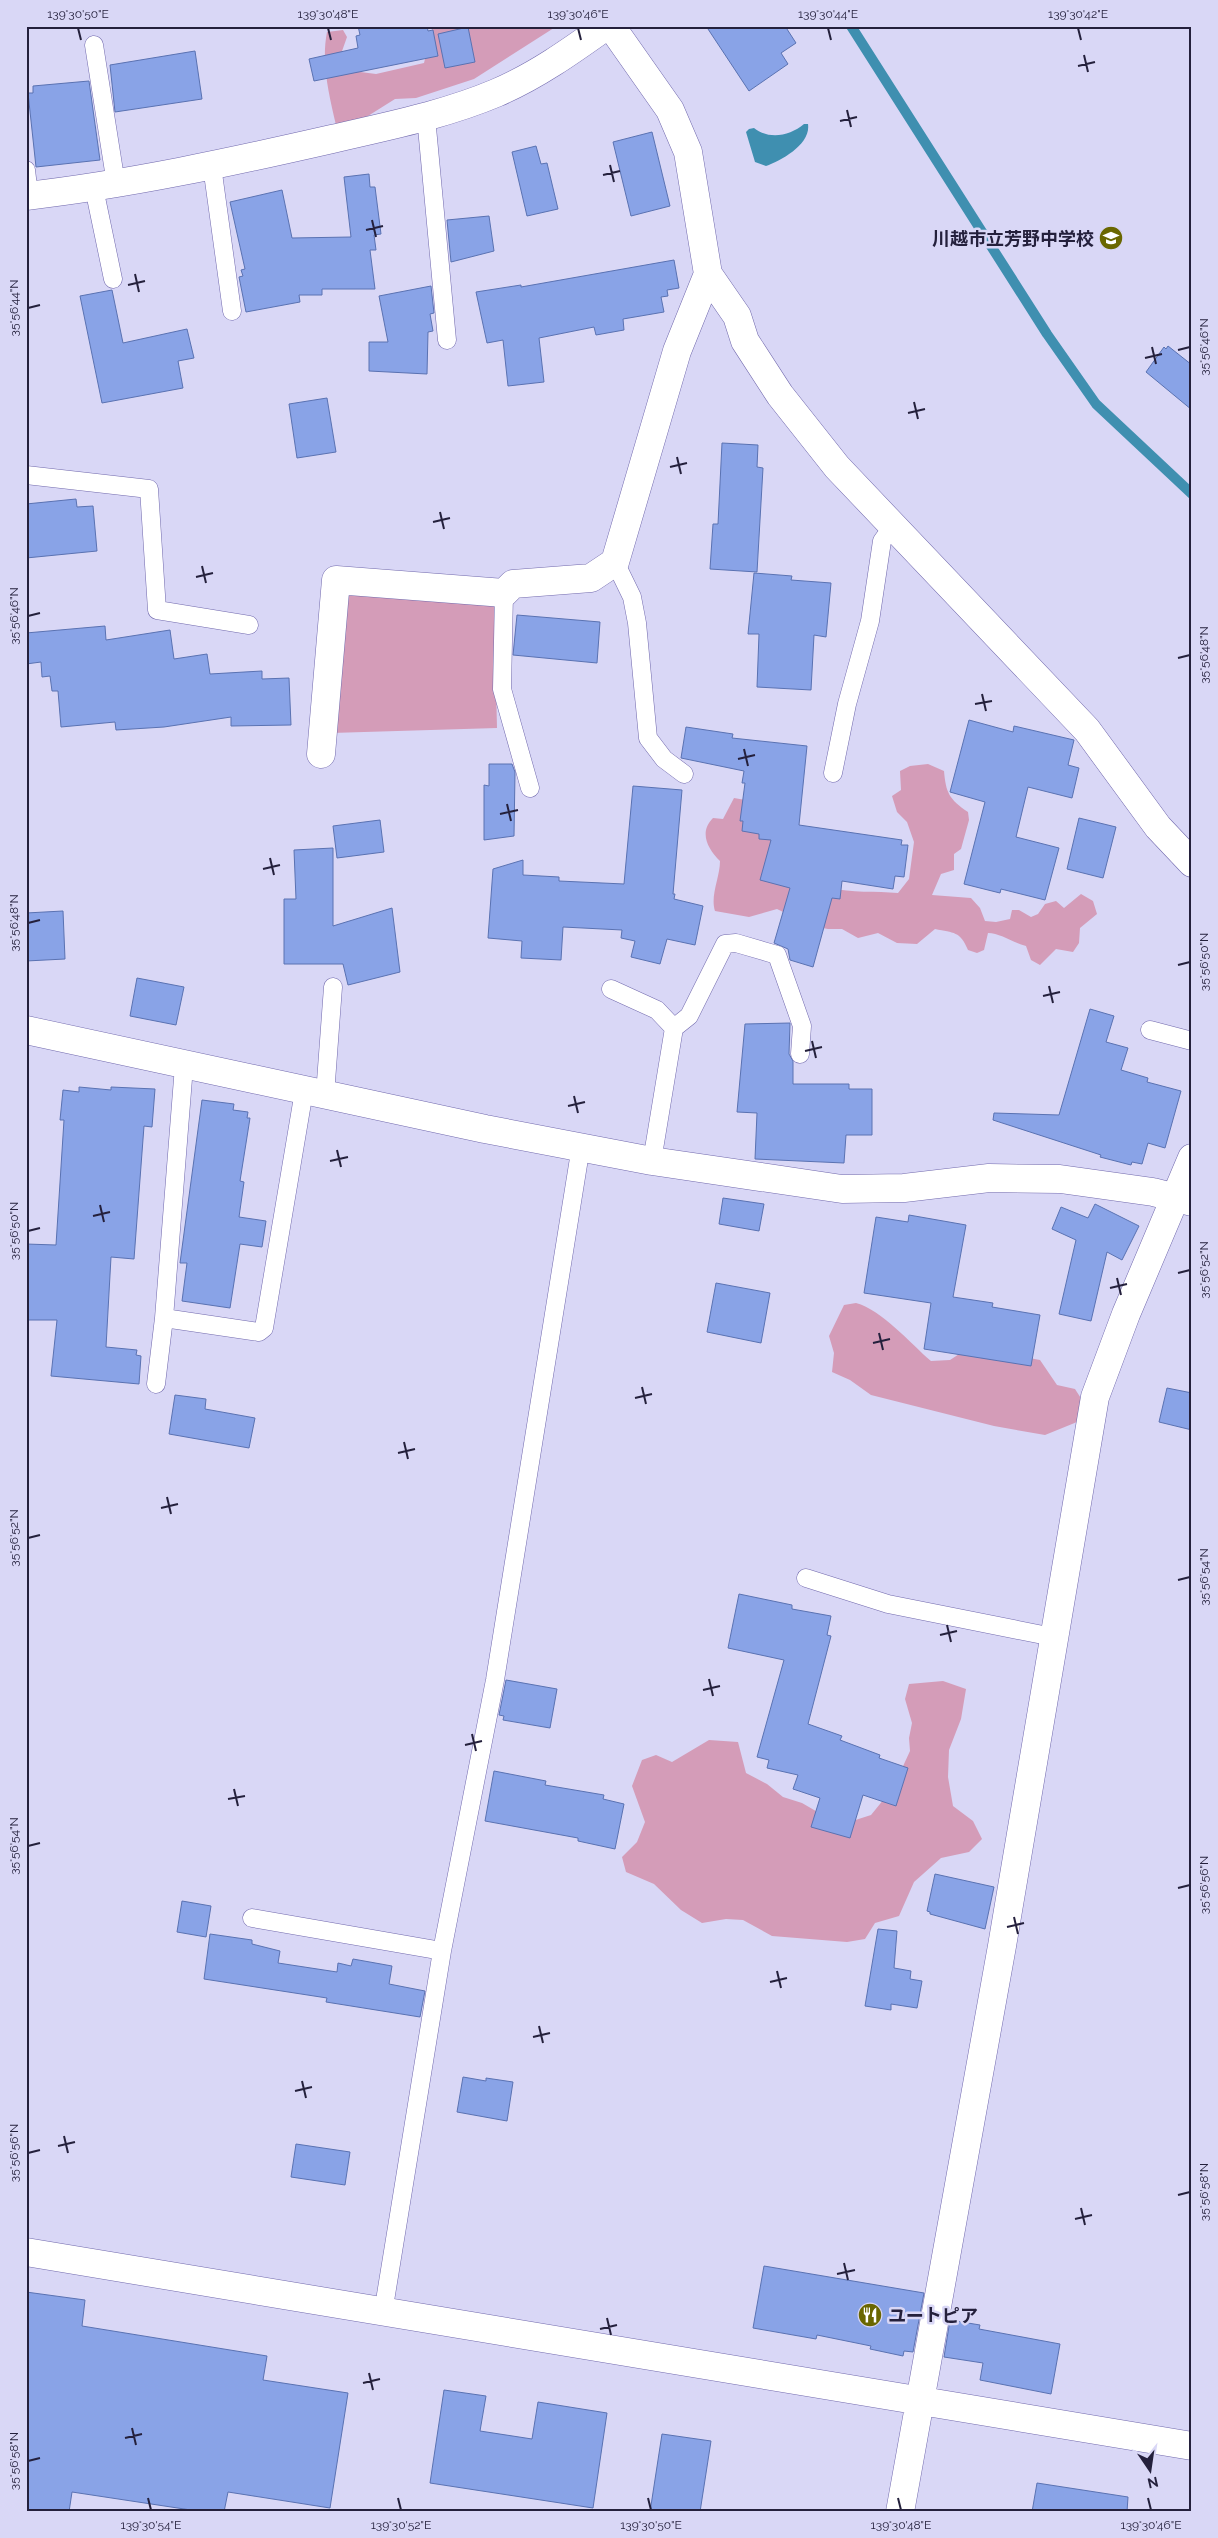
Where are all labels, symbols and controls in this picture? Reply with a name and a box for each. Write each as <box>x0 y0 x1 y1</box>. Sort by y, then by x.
text: 139°30'50"E <box>47 7 109 21</box>
text: 139°30'48"E <box>298 7 358 21</box>
text: 139°30'46"E <box>548 7 608 21</box>
text: 139°30'44"E <box>798 7 858 21</box>
text: 139°30'42"E <box>1048 7 1108 21</box>
school or university icon: 川越市立芳野中学校 <box>1098 225 1124 251</box>
place label: 川越市立芳野中学校 <box>932 228 1094 249</box>
text: 35°56'44"N <box>7 280 21 336</box>
text: 35°56'46"N <box>1197 318 1211 376</box>
text: 35°56'46"N <box>7 587 21 645</box>
text: 35°56'48"N <box>1197 626 1211 684</box>
text: 35°56'48"N <box>7 894 21 952</box>
text: 35°56'50"N <box>1197 933 1211 991</box>
text: 35°56'50"N <box>7 1202 21 1260</box>
text: 35°56'52"N <box>1197 1241 1211 1299</box>
text: 35°56'52"N <box>7 1509 21 1567</box>
text: 35°56'54"N <box>1197 1548 1211 1606</box>
text: 35°56'54"N <box>7 1817 21 1875</box>
text: 35°56'56"N <box>1197 1856 1211 1914</box>
text: 35°56'56"N <box>7 2124 21 2182</box>
text: 35°56'58"N <box>1197 2163 1211 2221</box>
restaurant icon: ユートピア <box>857 2302 883 2328</box>
place label: ユートピア <box>888 2305 978 2326</box>
text: 35°56'58"N <box>7 2432 21 2490</box>
north arrow <box>1126 2446 1176 2496</box>
text: N <box>1146 2474 1160 2492</box>
text: 139°30'54"E <box>121 2518 181 2532</box>
text: 139°30'52"E <box>371 2518 431 2532</box>
text: 139°30'50"E <box>620 2518 682 2532</box>
text: 139°30'48"E <box>871 2518 931 2532</box>
text: 139°30'46"E <box>1121 2518 1181 2532</box>

